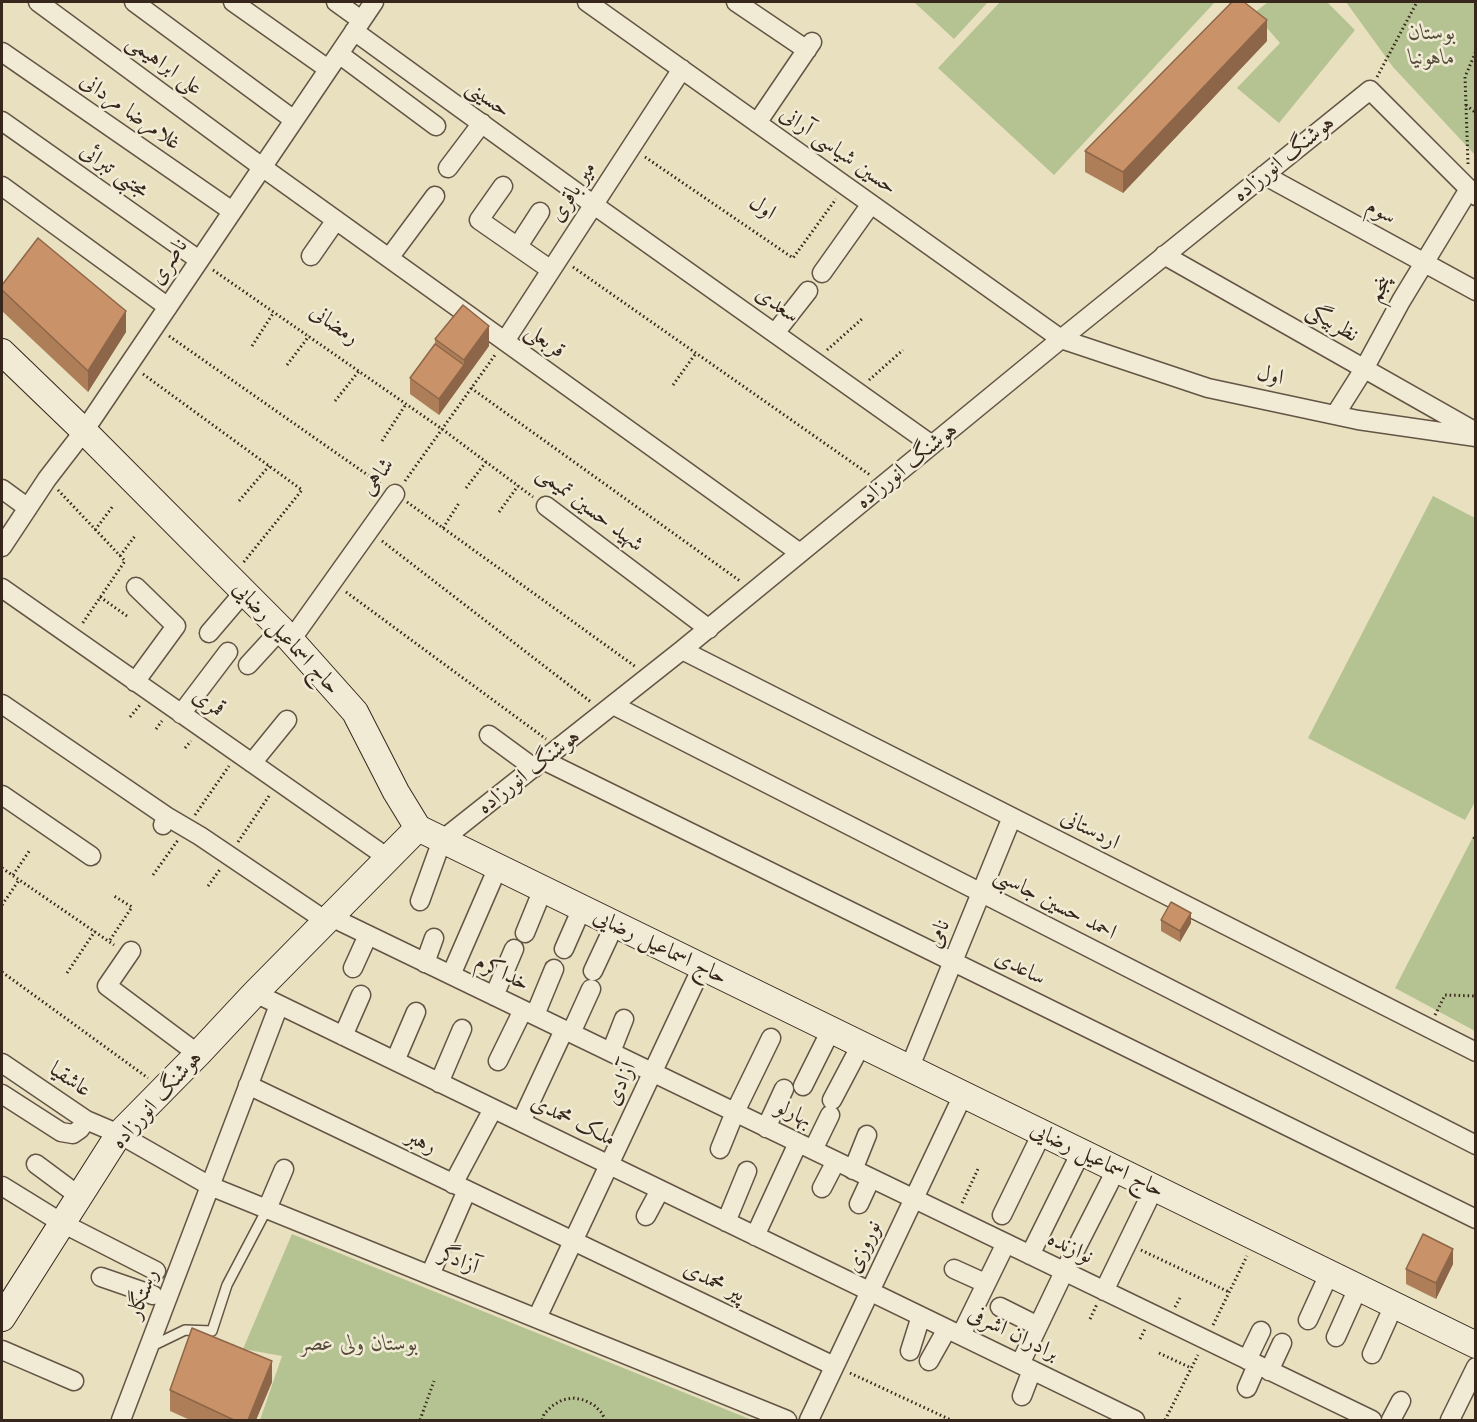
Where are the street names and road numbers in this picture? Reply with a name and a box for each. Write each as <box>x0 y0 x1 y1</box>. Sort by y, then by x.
street label: علی ابراهیمی <box>121 29 207 101</box>
street label: غلامرضا مردانی <box>74 68 186 156</box>
street label: حسینی <box>461 74 515 124</box>
street label: حسین شیاسی آرانی <box>774 101 902 201</box>
street label: هوشنگ انورزاده <box>1228 110 1340 208</box>
street label: مجتبی تبرائی <box>74 138 154 204</box>
street label: میر باقری <box>544 157 602 227</box>
street label: اول <box>743 190 781 226</box>
street label: سوم <box>1361 193 1401 231</box>
street label: ناصری <box>144 234 194 290</box>
street label: پنجم <box>1362 271 1398 307</box>
street label: سعدی <box>750 281 804 329</box>
street label: نظربیگی <box>1301 298 1363 348</box>
street label: رمضانی <box>304 299 364 351</box>
street label: قربعلی <box>520 318 570 364</box>
street label: اول <box>1254 360 1286 392</box>
street label: هوشنگ انورزاده <box>851 417 963 515</box>
street label: شاهی <box>356 453 400 501</box>
street label: شهید حسین تمیمی <box>531 460 649 558</box>
street label: حاج اسماعیل رضایی <box>227 576 345 700</box>
street label: قمری <box>187 683 229 723</box>
street label: هوشنگ انورزاده <box>472 724 586 820</box>
street label: اردستانی <box>1056 804 1124 856</box>
street label: احمد حسین جاسبی <box>989 862 1121 946</box>
street label: حاج اسماعیل رضایی <box>589 903 731 991</box>
street label: نامی <box>921 916 957 952</box>
street label: ساعدی <box>990 944 1050 992</box>
street label: خداکرم <box>471 949 533 997</box>
street label: هوشنگ انورزاده <box>106 1045 208 1155</box>
street label: عاشقیا <box>44 1057 96 1103</box>
street label: آزادی <box>600 1058 642 1110</box>
street label: ملک محمدی <box>526 1089 620 1153</box>
street label: بهارلو <box>772 1094 816 1134</box>
street label: حاج اسماعیل رضایی <box>1026 1116 1168 1204</box>
street label: رهبر <box>401 1123 441 1161</box>
street label: نوروزی <box>840 1217 888 1277</box>
street label: نوازنده <box>1043 1226 1097 1270</box>
street label: آزادگر <box>435 1241 483 1281</box>
street label: پیر محمدی <box>679 1256 749 1308</box>
street label: رستگار <box>122 1265 164 1323</box>
street label: برادران اشرفی <box>963 1301 1063 1367</box>

